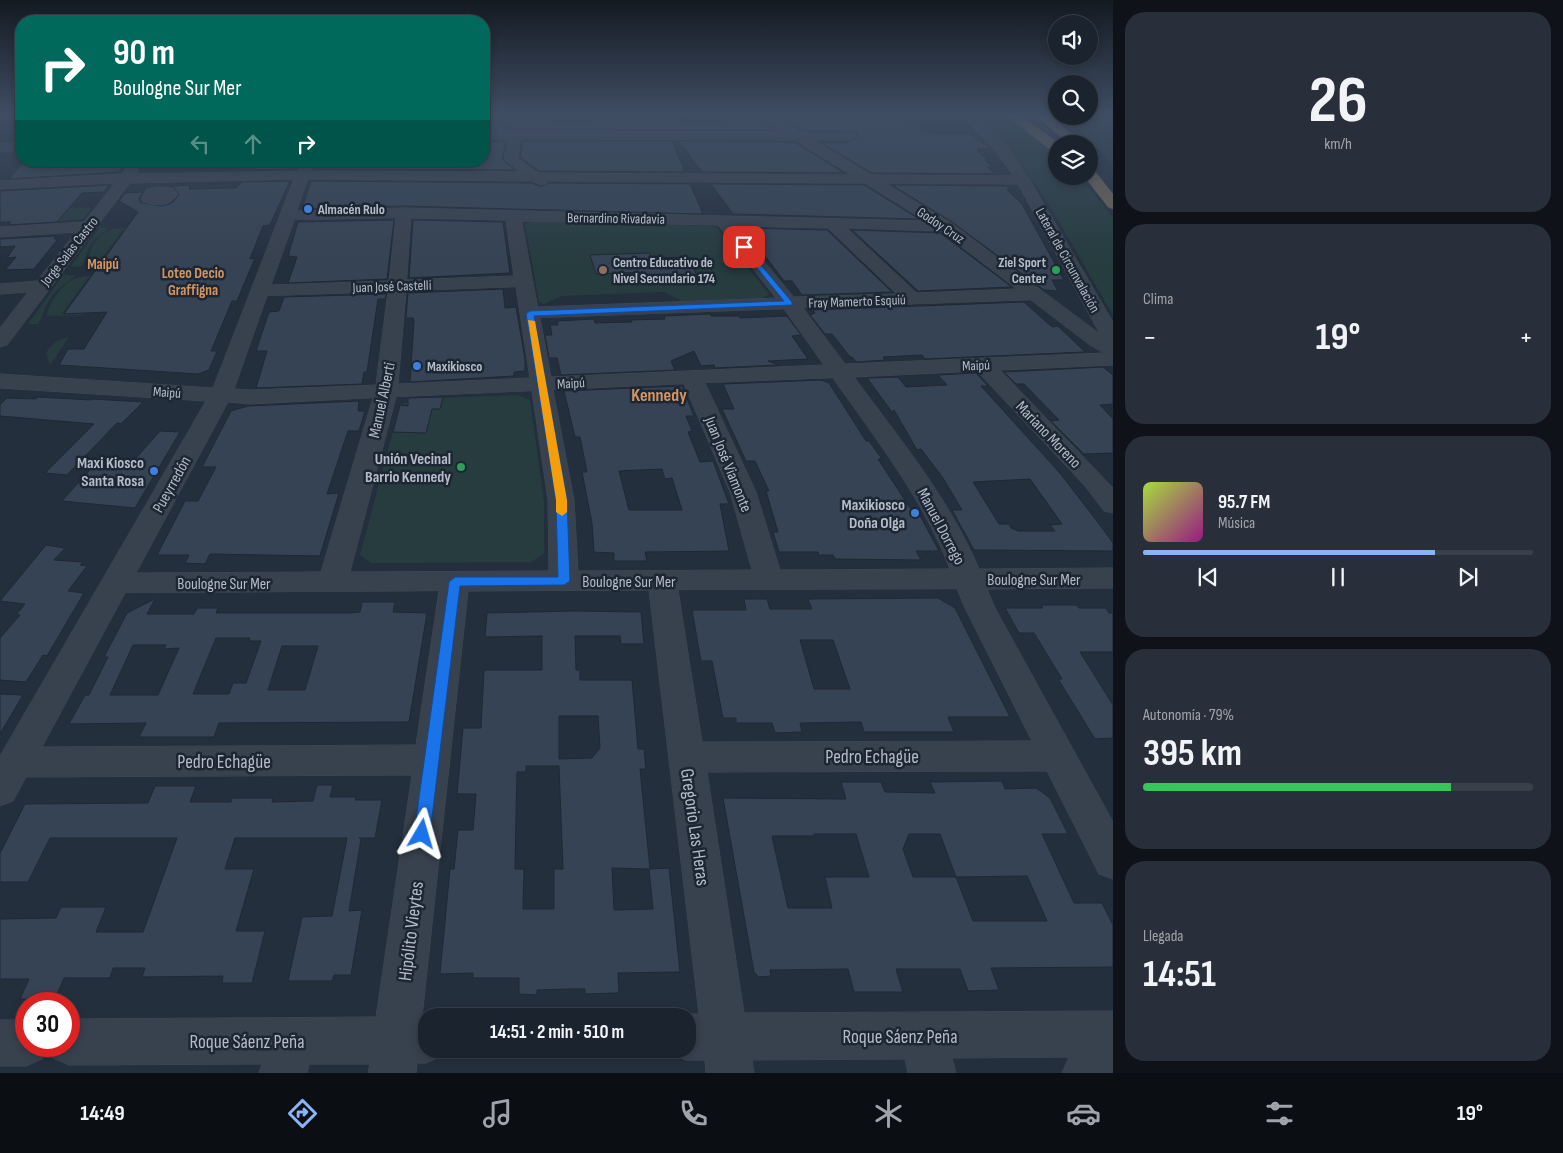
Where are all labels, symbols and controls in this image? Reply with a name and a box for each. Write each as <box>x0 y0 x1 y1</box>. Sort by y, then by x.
map controls <box>1048 15 1098 185</box>
button: sound <box>1048 15 1098 65</box>
text: 90 m <box>113 32 175 75</box>
icon: right <box>30 35 95 100</box>
text: 26 <box>1308 63 1368 141</box>
text: Boulogne Sur Mer <box>113 75 241 102</box>
button: search <box>1048 75 1098 125</box>
icon: left <box>186 130 214 158</box>
icon: ahead <box>239 130 267 158</box>
icon: right <box>292 130 320 158</box>
button: layers <box>1048 135 1098 185</box>
text: km/h <box>1324 135 1352 154</box>
place label: Almacén Rulo <box>317 201 385 218</box>
marker: Almacén Rulo <box>302 203 314 215</box>
street label: Godoy Cruz <box>914 203 968 247</box>
street label: Lateral de Circunvalación <box>1032 205 1103 316</box>
street label: Bernardino Rivadavia <box>567 209 665 228</box>
street label: Jorge Salas Castro <box>36 213 102 290</box>
pin <box>723 226 765 268</box>
icon: arrive <box>730 233 758 261</box>
place label: Centro Educativo de Nivel Secundario 174 <box>613 254 716 287</box>
place label: Ziel Sport Center <box>998 254 1047 287</box>
district label: Maipú <box>87 255 119 274</box>
district label: Loteo Decio Graffigna <box>162 264 224 300</box>
marker: Centro Educativo de Nivel Secundario 174 <box>597 264 609 276</box>
marker: Ziel Sport Center <box>1050 264 1062 276</box>
street label: Juan José Castelli <box>351 277 432 296</box>
text: Clima <box>1143 290 1173 309</box>
street label: Fray Mamerto Esquiú <box>808 291 906 312</box>
text: 19° <box>1316 315 1360 360</box>
text: − <box>1143 321 1157 354</box>
text: + <box>1519 321 1533 354</box>
street label: Maipú <box>962 357 990 374</box>
place label: Maxikiosco <box>427 358 482 375</box>
marker: Maxikiosco <box>411 360 423 372</box>
street label: Manuel Alberti <box>365 361 400 440</box>
street label: Maipú <box>557 374 586 393</box>
street label: Maipú <box>152 383 182 402</box>
district label: Kennedy <box>631 385 687 406</box>
street label: Mariano Moreno <box>1011 398 1085 473</box>
street label: Juan José Viamonte <box>699 413 755 515</box>
place label: Unión Vecinal Barrio Kennedy <box>365 450 451 487</box>
street label: Pueyrredón <box>149 453 196 516</box>
place label: Maxi Kiosco Santa Rosa <box>77 454 144 491</box>
marker: Unión Vecinal Barrio Kennedy <box>455 461 467 473</box>
marker: Maxi Kiosco Santa Rosa <box>148 465 160 477</box>
street label: Manuel Dorrego <box>913 485 969 568</box>
text: 95.7 FM <box>1218 491 1270 514</box>
place label: Maxikiosco Doña Olga <box>842 496 905 533</box>
marker: Maxikiosco Doña Olga <box>909 507 921 519</box>
text: Música <box>1218 514 1255 533</box>
icon: previous <box>1194 563 1222 591</box>
icon: pause <box>1324 563 1352 591</box>
icon: next <box>1454 563 1482 591</box>
street label: Boulogne Sur Mer <box>987 571 1081 590</box>
street label: Boulogne Sur Mer <box>582 573 676 592</box>
street label: Boulogne Sur Mer <box>177 575 271 594</box>
text: Autonomía · 79% <box>1143 706 1234 725</box>
text: 395 km <box>1143 731 1242 776</box>
street label: Pedro Echagüe <box>825 746 919 769</box>
street label: Pedro Echagüe <box>177 751 271 774</box>
street label: Gregorio Las Heras <box>675 767 714 888</box>
position arrow <box>395 807 447 859</box>
street label: Hipólito Vieytes <box>394 880 429 982</box>
text: Llegada <box>1143 927 1184 946</box>
text: 14:51 <box>1143 952 1216 997</box>
speed limit sign: 30 <box>15 992 80 1057</box>
text: 14:51 · 2 min · 510 m <box>490 1021 624 1044</box>
street label: Roque Sáenz Peña <box>842 1026 958 1049</box>
street label: Roque Sáenz Peña <box>189 1031 305 1054</box>
icon: directions <box>285 1096 320 1131</box>
icon: music <box>480 1096 515 1131</box>
icon: phone <box>676 1096 711 1131</box>
icon: climate <box>871 1096 906 1131</box>
icon: car <box>1066 1096 1101 1131</box>
icon: filters <box>1262 1096 1297 1131</box>
text: 14:49 <box>80 1100 125 1127</box>
text: 19° <box>1457 1100 1483 1127</box>

